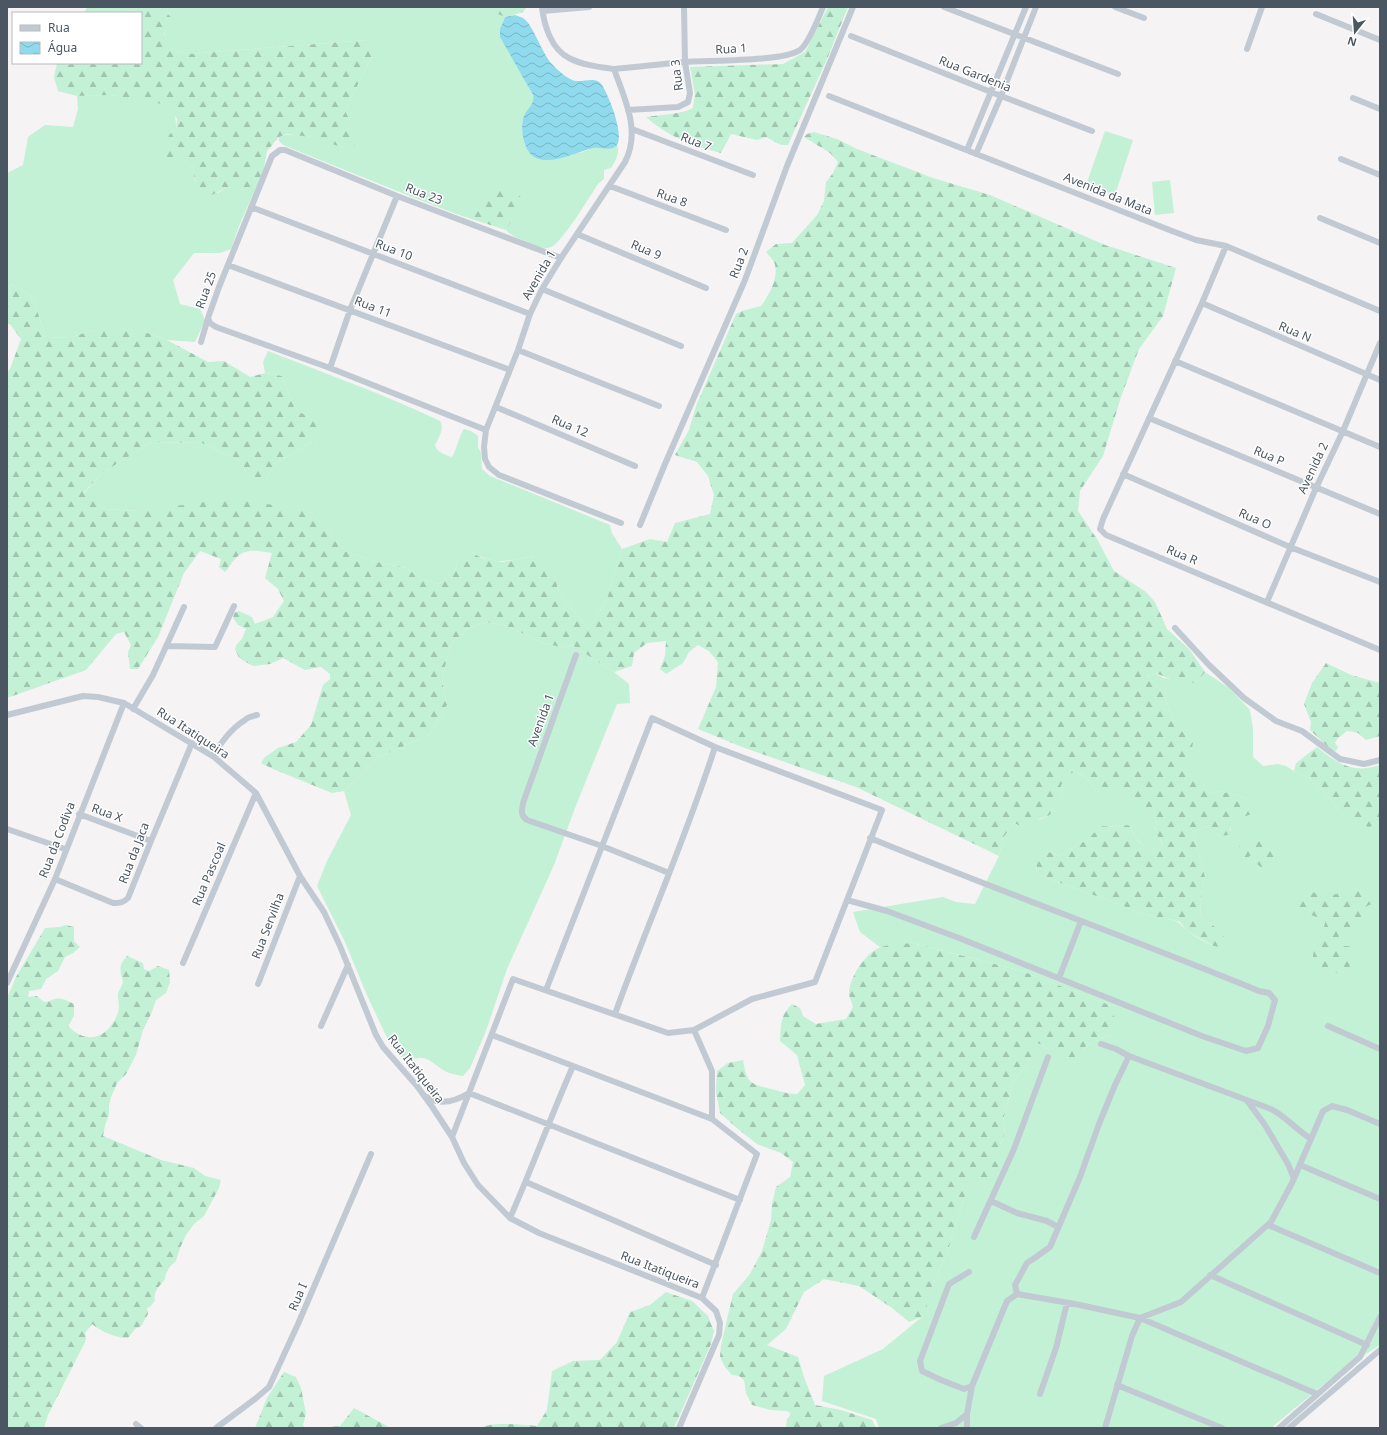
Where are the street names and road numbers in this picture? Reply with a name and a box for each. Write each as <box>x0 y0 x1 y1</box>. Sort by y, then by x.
street label: Rua 1 <box>715 39 747 58</box>
street label: Rua Gardenia <box>937 51 1014 96</box>
street label: Rua 3 <box>666 58 687 92</box>
street label: Rua 7 <box>678 128 714 155</box>
street label: Avenida da Mata <box>1061 168 1155 219</box>
street label: Rua 23 <box>403 179 445 208</box>
street label: Rua 8 <box>654 184 690 211</box>
street label: Rua 10 <box>373 235 415 264</box>
street label: Rua 9 <box>628 236 664 264</box>
street label: Rua 2 <box>725 245 752 281</box>
street label: Avenida 1 <box>517 247 560 303</box>
street label: Rua 25 <box>191 269 220 311</box>
street label: Rua 11 <box>352 292 394 321</box>
street label: Rua N <box>1276 317 1314 346</box>
street label: Rua 12 <box>549 410 591 441</box>
street label: Avenida 2 <box>1293 439 1332 496</box>
street label: Rua P <box>1251 441 1287 470</box>
street label: Rua O <box>1236 504 1274 533</box>
street label: Rua R <box>1164 540 1201 569</box>
street label: Avenida 1 <box>523 691 558 749</box>
street label: Rua Itatiqueira <box>154 703 233 762</box>
street label: Rua da Codiva <box>34 799 79 880</box>
street label: Rua X <box>89 799 125 826</box>
street label: Rua da Jaca <box>114 820 153 886</box>
street label: Rua Pascoal <box>188 839 230 908</box>
street label: Rua Servilha <box>247 890 288 961</box>
street label: Rua Itatiqueira <box>384 1031 449 1107</box>
street label: Rua Itatiqueira <box>618 1247 702 1292</box>
street label: Rua I <box>284 1280 311 1313</box>

